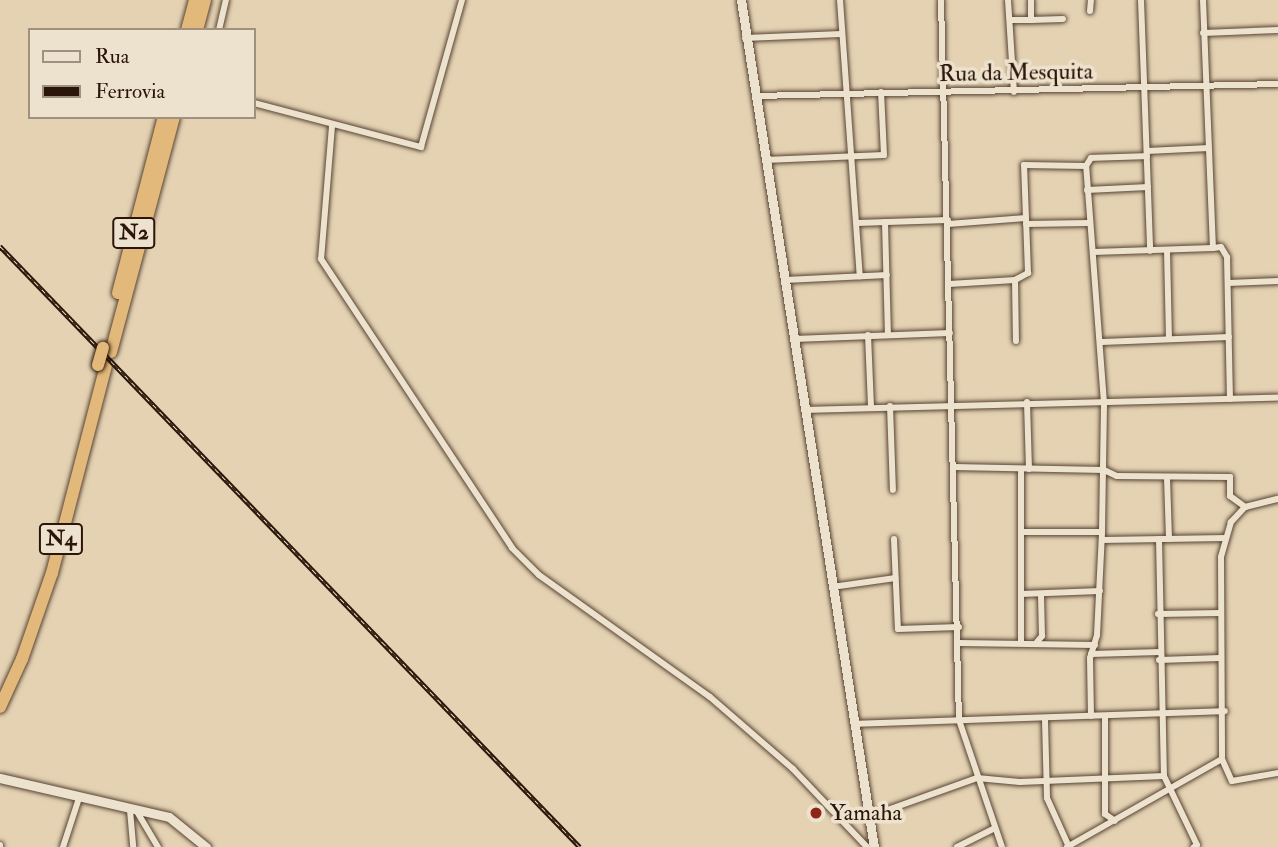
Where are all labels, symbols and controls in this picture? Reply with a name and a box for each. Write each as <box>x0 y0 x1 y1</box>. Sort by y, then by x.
legend <box>28 28 256 119</box>
text: Rua <box>95 43 129 70</box>
street label: Rua da Mesquita <box>939 58 1093 88</box>
text: Ferrovia <box>95 78 165 105</box>
road number: N2 <box>111 216 157 250</box>
road number: N4 <box>38 522 84 556</box>
place label: Yamaha <box>830 799 902 827</box>
marker: Yamaha <box>808 805 824 821</box>

